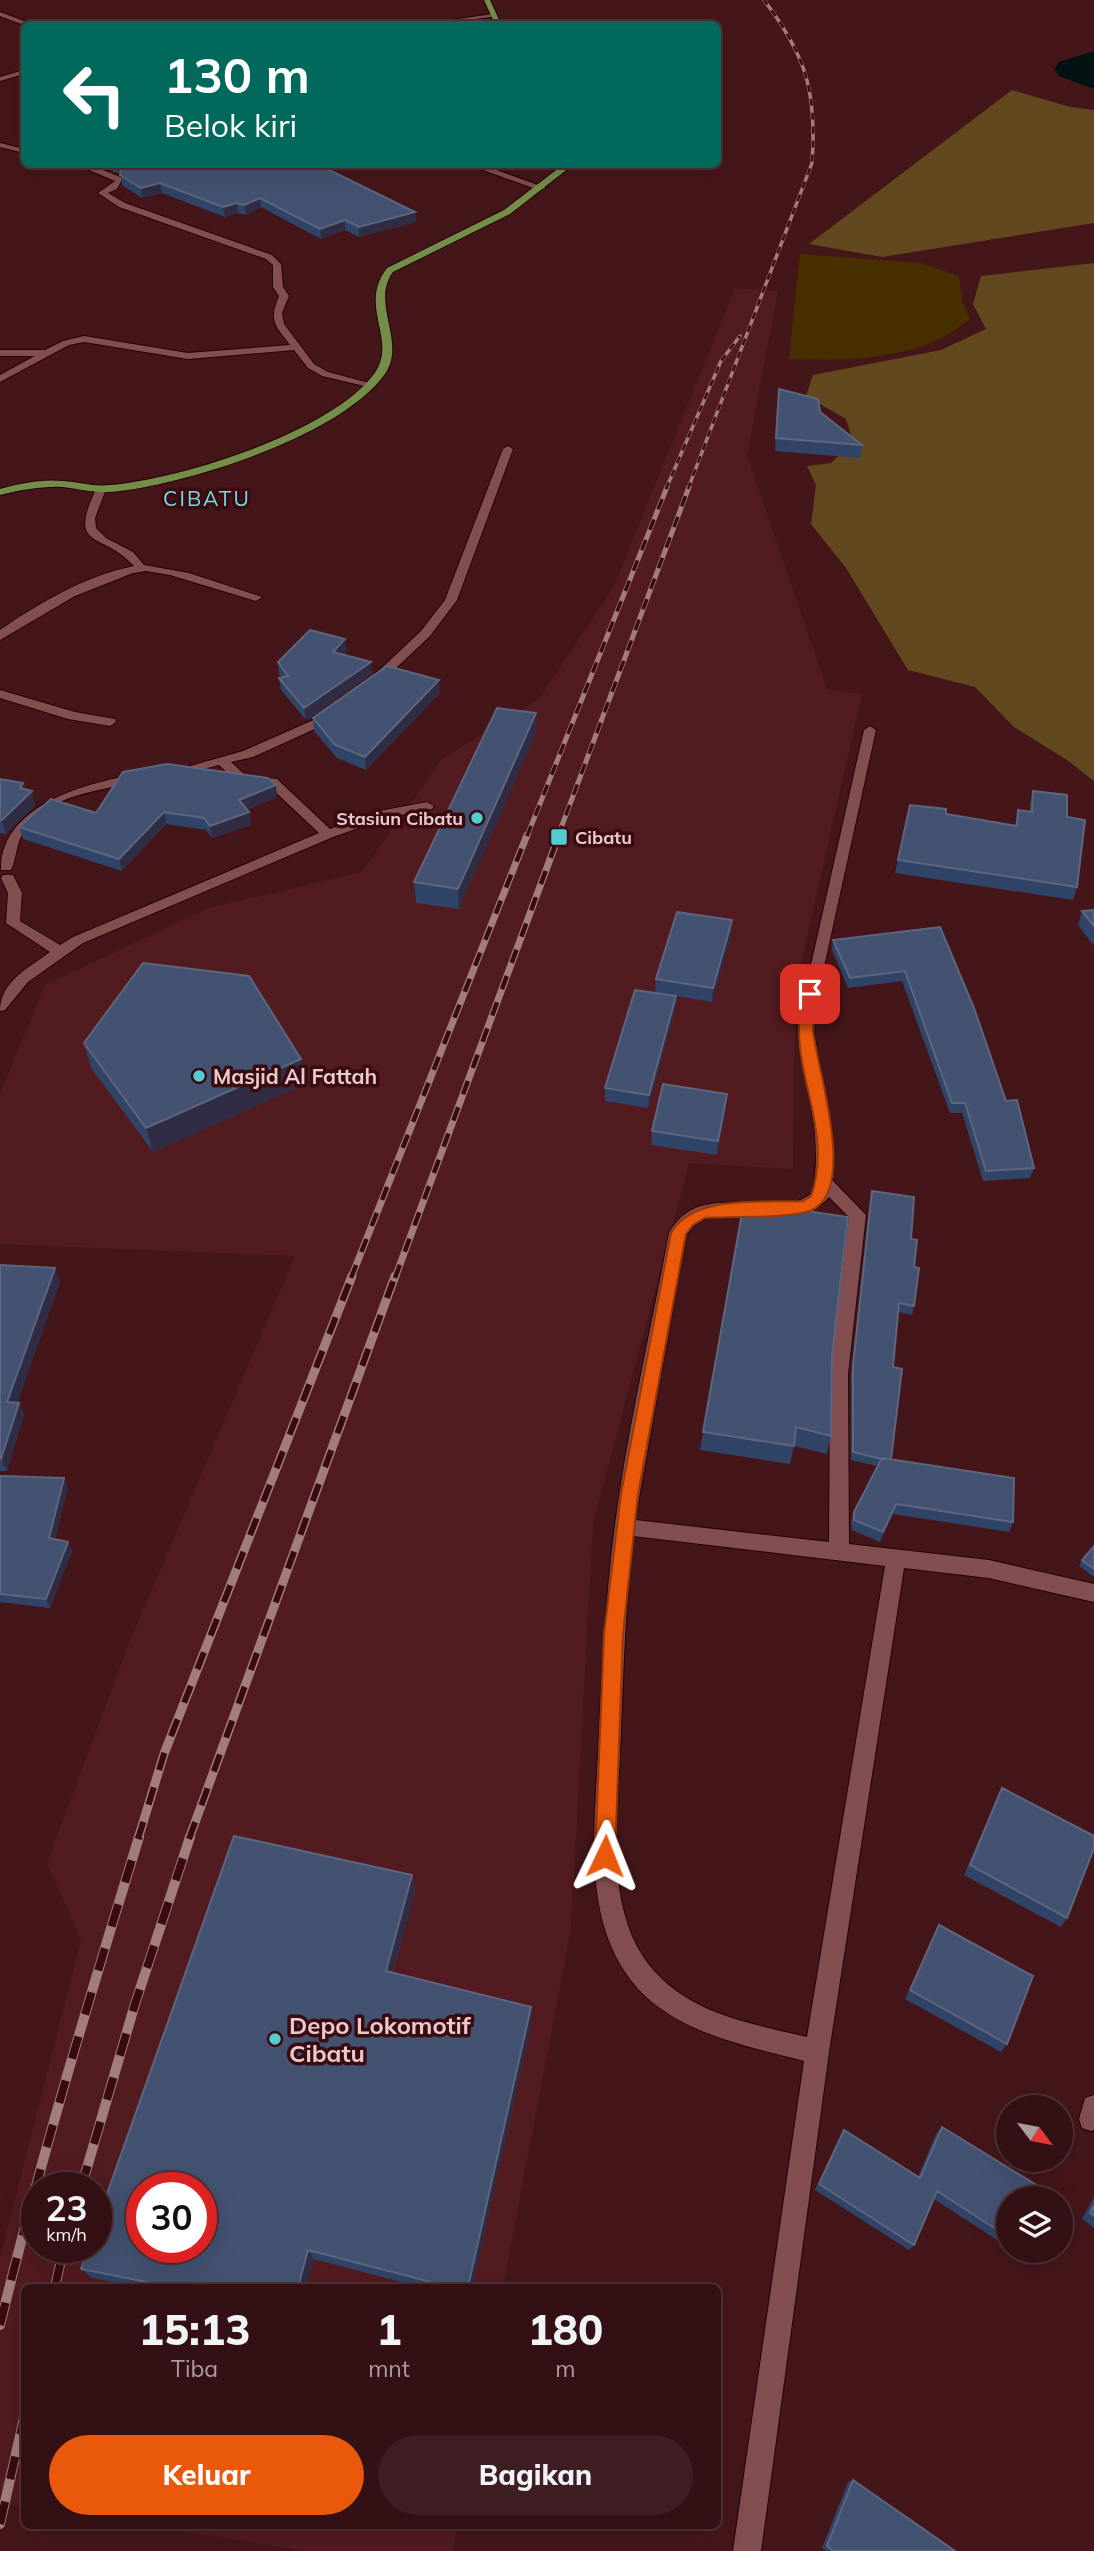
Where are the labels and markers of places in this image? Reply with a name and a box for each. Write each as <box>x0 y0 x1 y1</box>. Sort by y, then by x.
place label: Stasiun Cibatu <box>336 807 463 830</box>
marker: Stasiun Cibatu <box>469 810 485 826</box>
place label: Cibatu <box>575 826 632 849</box>
marker: Cibatu <box>549 827 569 847</box>
pin <box>780 964 840 1024</box>
place label: Masjid Al Fattah <box>213 1063 377 1089</box>
marker: Masjid Al Fattah <box>191 1068 207 1084</box>
place label: Depo Lokomotif Cibatu <box>289 2010 472 2068</box>
marker: Depo Lokomotif Cibatu <box>267 2031 283 2047</box>

